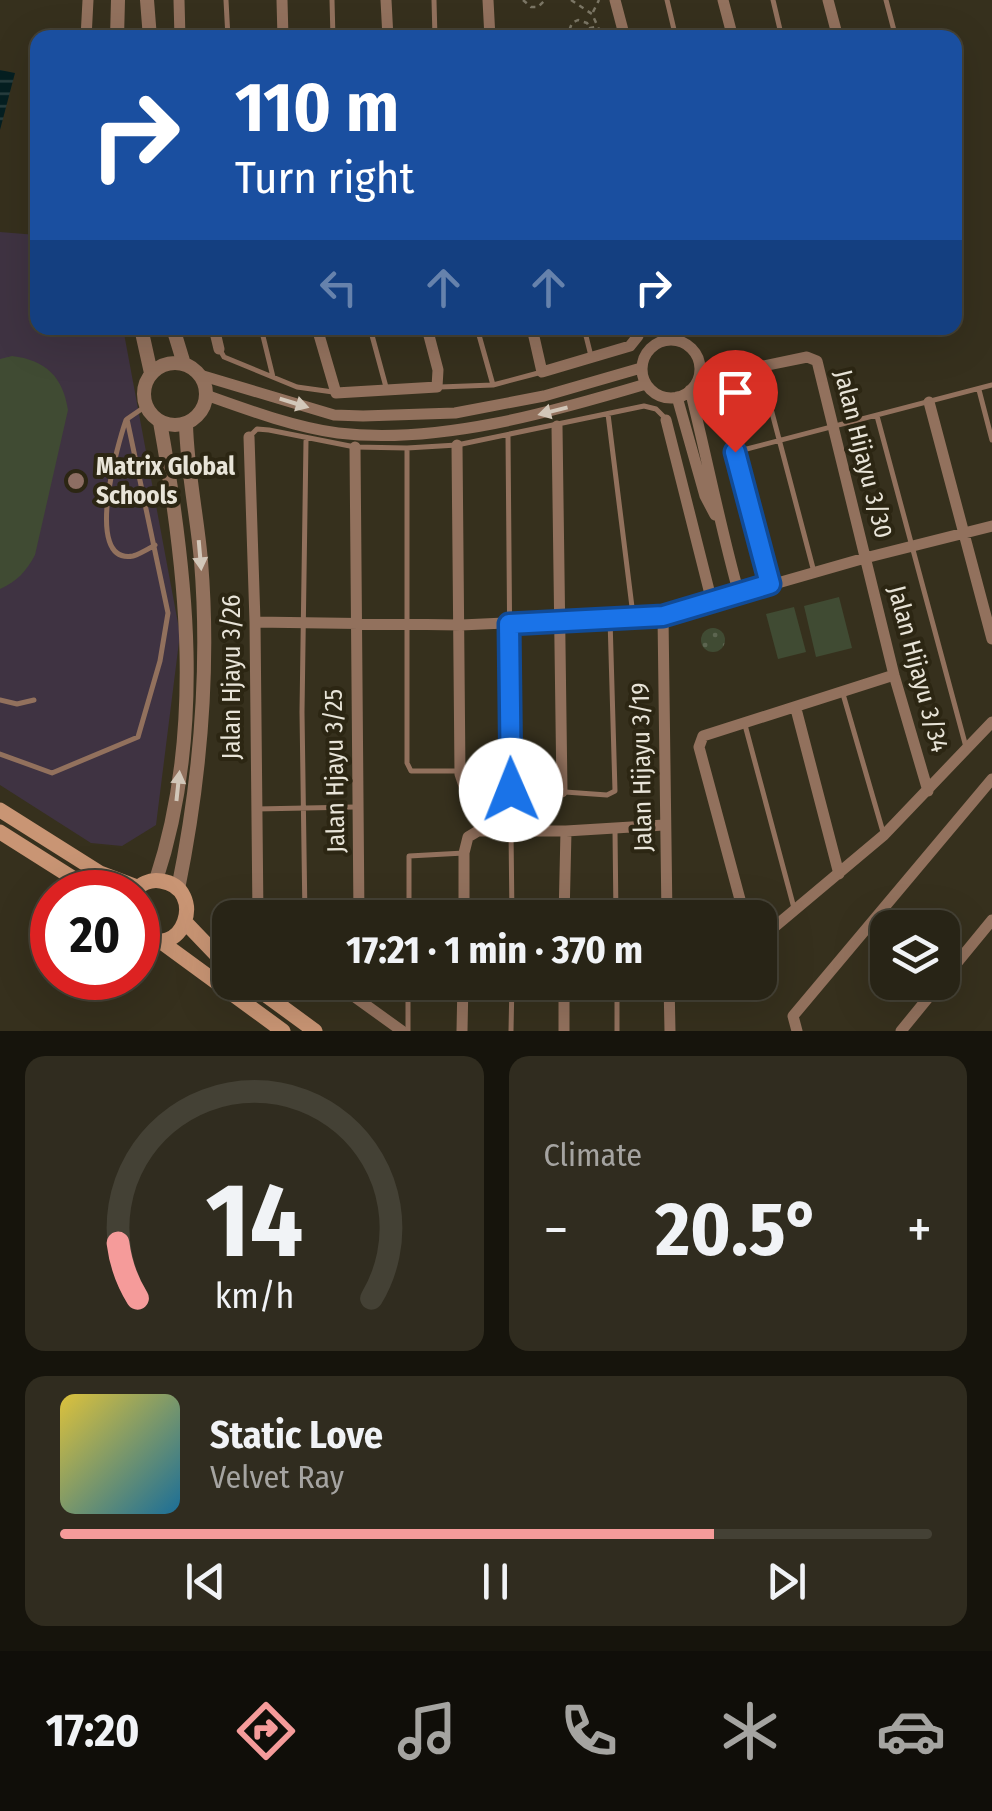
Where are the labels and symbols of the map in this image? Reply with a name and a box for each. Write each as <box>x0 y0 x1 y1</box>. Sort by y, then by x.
pin <box>693 350 778 453</box>
street label: Jalan Hijayu 3/30 <box>828 367 898 541</box>
one-way arrow <box>279 396 309 411</box>
one-way arrow <box>537 404 568 419</box>
place label: Matrix Global Schools <box>96 452 235 511</box>
marker: Matrix Global Schools <box>65 470 87 492</box>
one-way arrow <box>193 540 209 571</box>
street label: Jalan Hijayu 3/34 <box>881 582 955 756</box>
street label: Jalan Hjayu 3/26 <box>217 595 247 759</box>
street label: Jalan Hijayu 3/19 <box>626 682 658 852</box>
street label: Jalan Hjayu 3/25 <box>319 689 351 853</box>
position arrow <box>459 738 563 842</box>
one-way arrow <box>170 769 186 801</box>
speed limit sign: 20 <box>30 870 160 1000</box>

